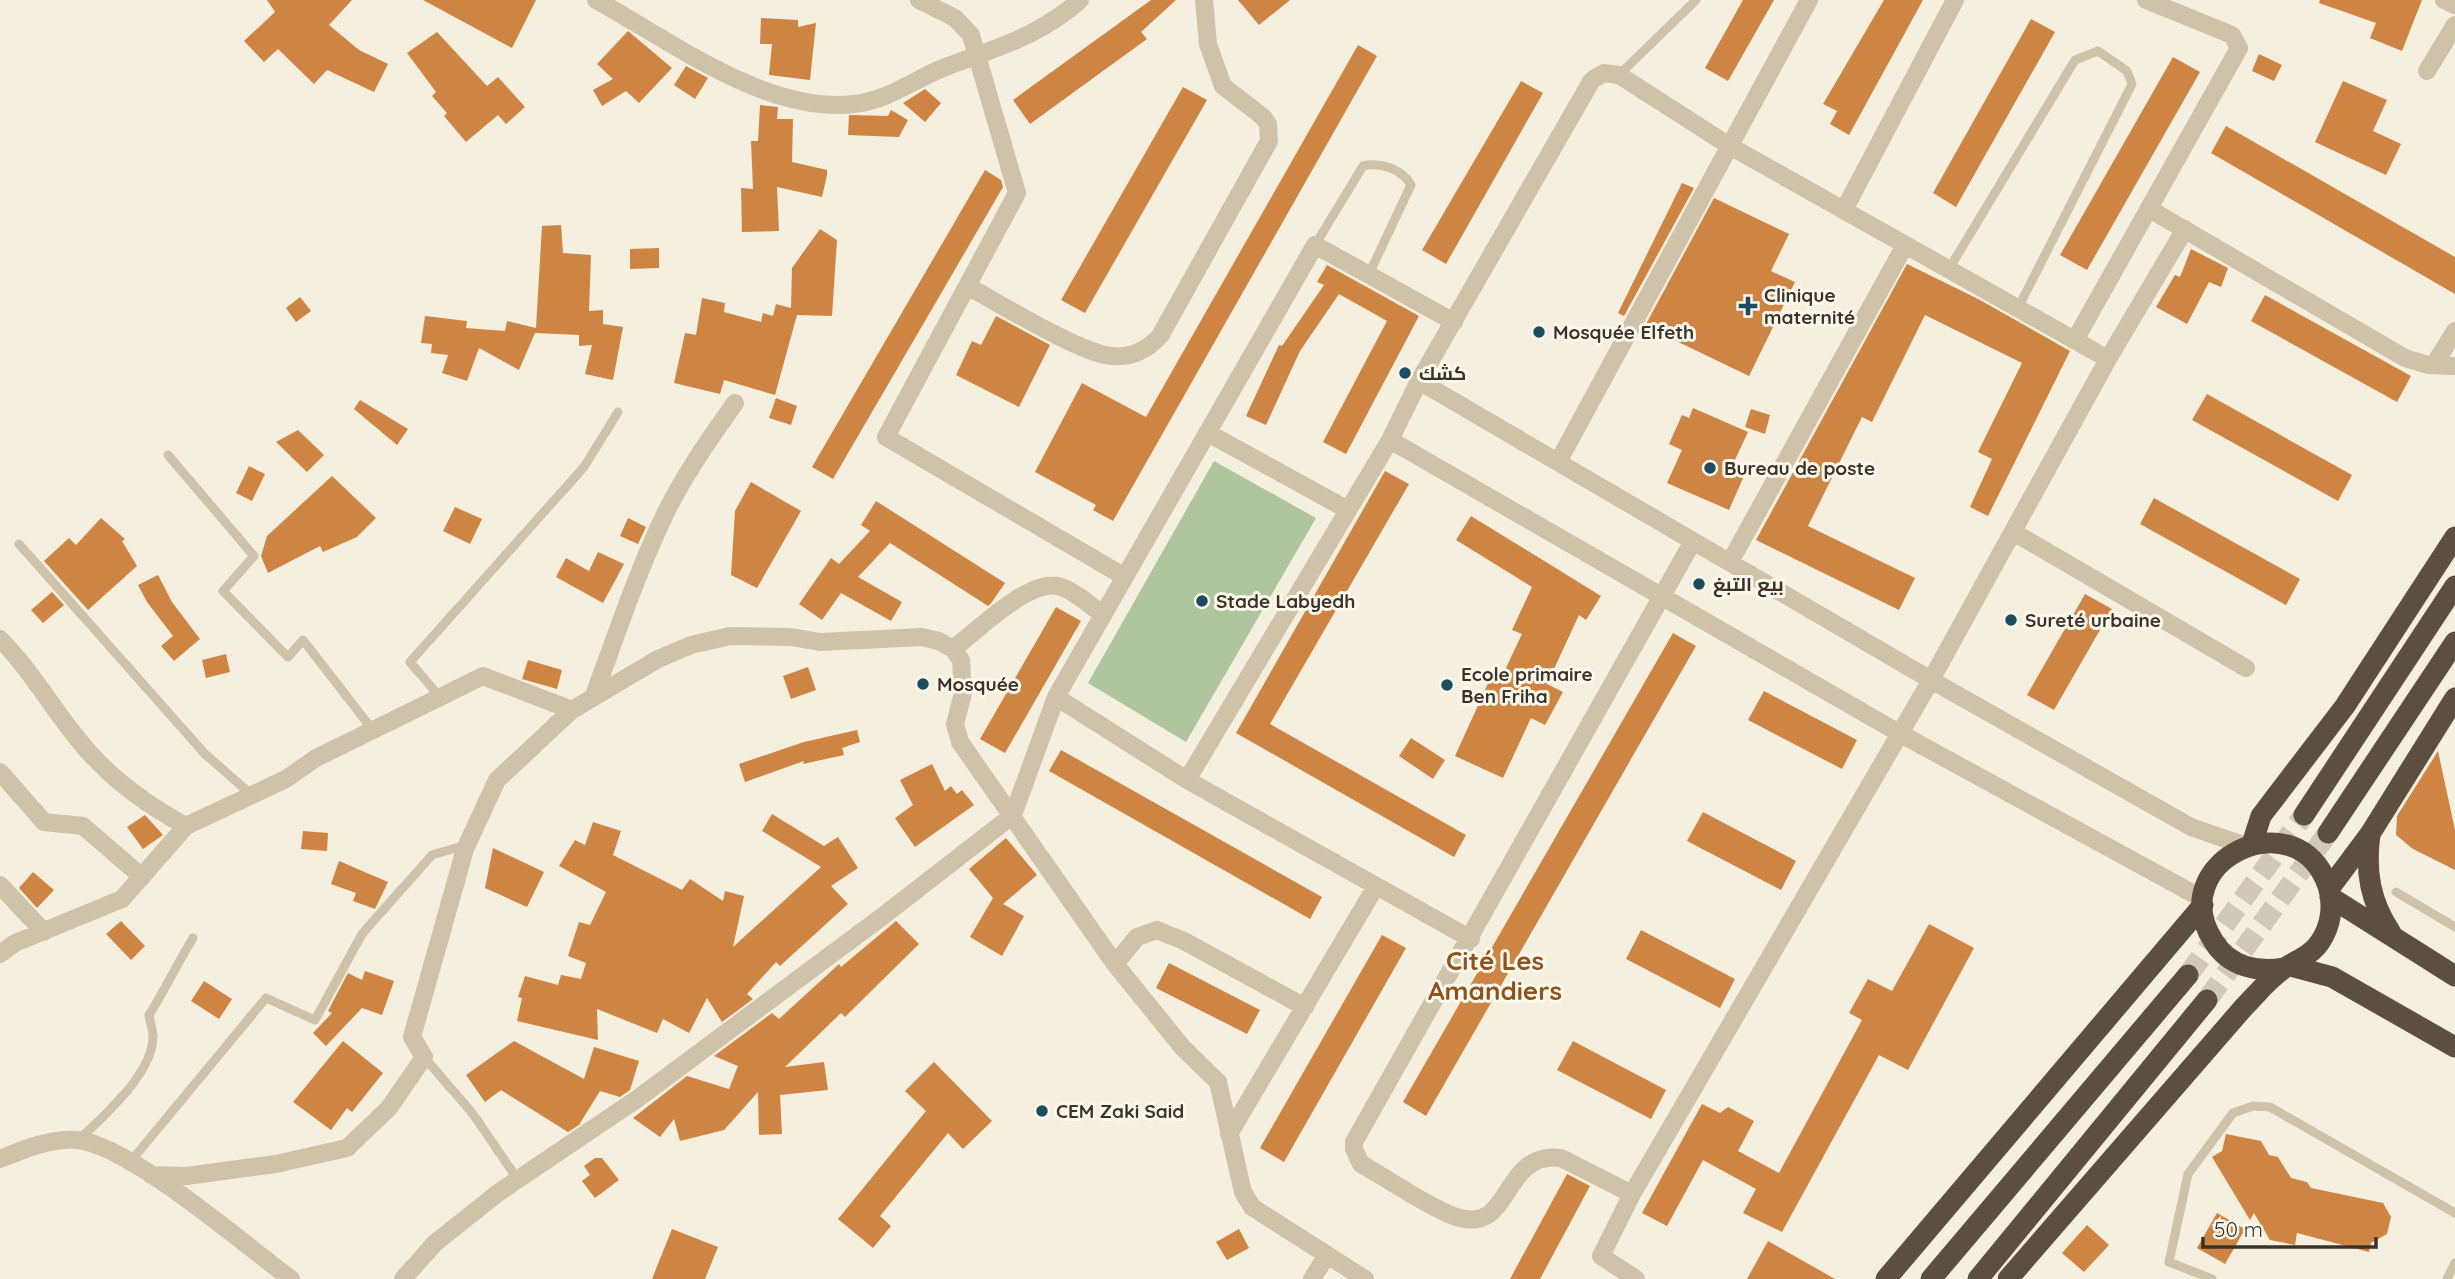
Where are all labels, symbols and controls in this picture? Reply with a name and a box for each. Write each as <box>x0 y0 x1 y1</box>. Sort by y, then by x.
place label: Clinique maternité <box>1764 283 1855 329</box>
marker: Clinique maternité <box>1738 296 1758 316</box>
place label: Mosquée Elfeth <box>1553 320 1694 344</box>
marker: Mosquée Elfeth <box>1531 324 1547 340</box>
place label: كشك <box>1419 361 1466 385</box>
marker: كشك <box>1397 365 1413 381</box>
place label: Bureau de poste <box>1724 456 1875 480</box>
marker: Bureau de poste <box>1702 460 1718 476</box>
place label: بيع التبغ <box>1713 572 1784 598</box>
marker: بيع التبغ <box>1691 576 1707 592</box>
place label: Stade Labyedh <box>1216 589 1355 613</box>
marker: Stade Labyedh <box>1194 593 1210 609</box>
place label: Sureté urbaine <box>2025 608 2161 632</box>
marker: Sureté urbaine <box>2003 612 2019 628</box>
place label: Ecole primaire Ben Friha <box>1461 662 1593 708</box>
place label: Mosquée <box>937 672 1019 696</box>
marker: Mosquée <box>915 676 931 692</box>
marker: Ecole primaire Ben Friha <box>1439 677 1455 693</box>
district label: Cité Les Amandiers <box>1428 944 1562 1007</box>
place label: CEM Zaki Said <box>1056 1099 1184 1123</box>
marker: CEM Zaki Said <box>1034 1103 1050 1119</box>
scale bar <box>2203 1206 2376 1250</box>
text: 50 m <box>2214 1216 2263 1242</box>

